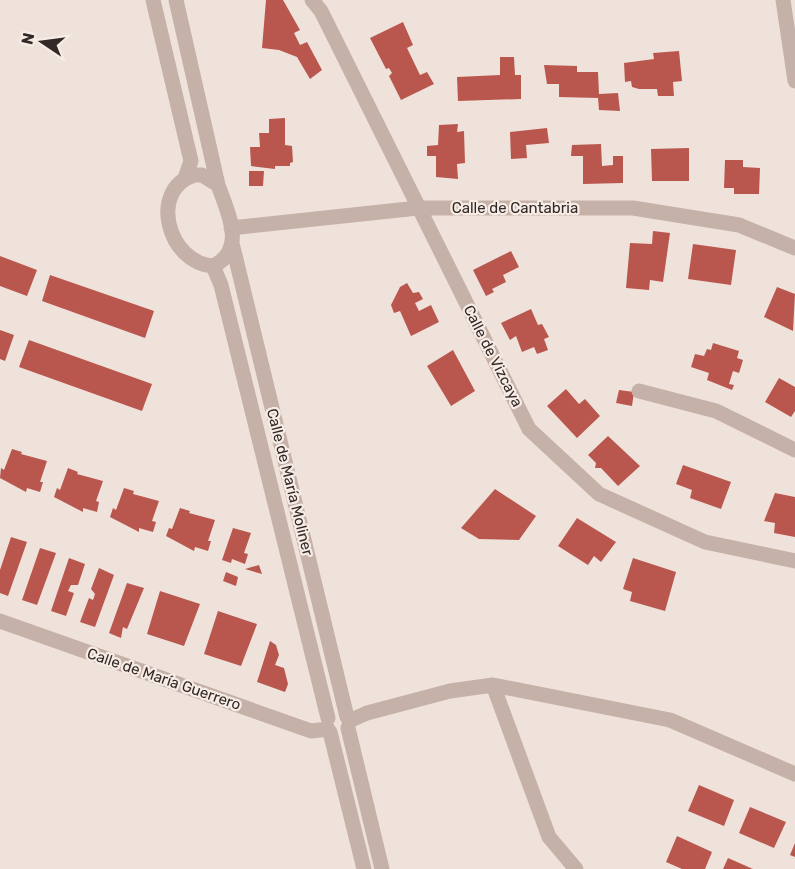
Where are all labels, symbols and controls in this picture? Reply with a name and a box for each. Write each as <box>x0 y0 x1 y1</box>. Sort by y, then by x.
north arrow <box>12 12 72 72</box>
text: N <box>17 31 38 46</box>
street label: Calle de Cantabria <box>452 199 578 217</box>
street label: Calle de Vizcaya <box>460 302 526 410</box>
street label: Calle de María Moliner <box>263 407 317 558</box>
street label: Calle de María Guerrero <box>85 644 243 714</box>

